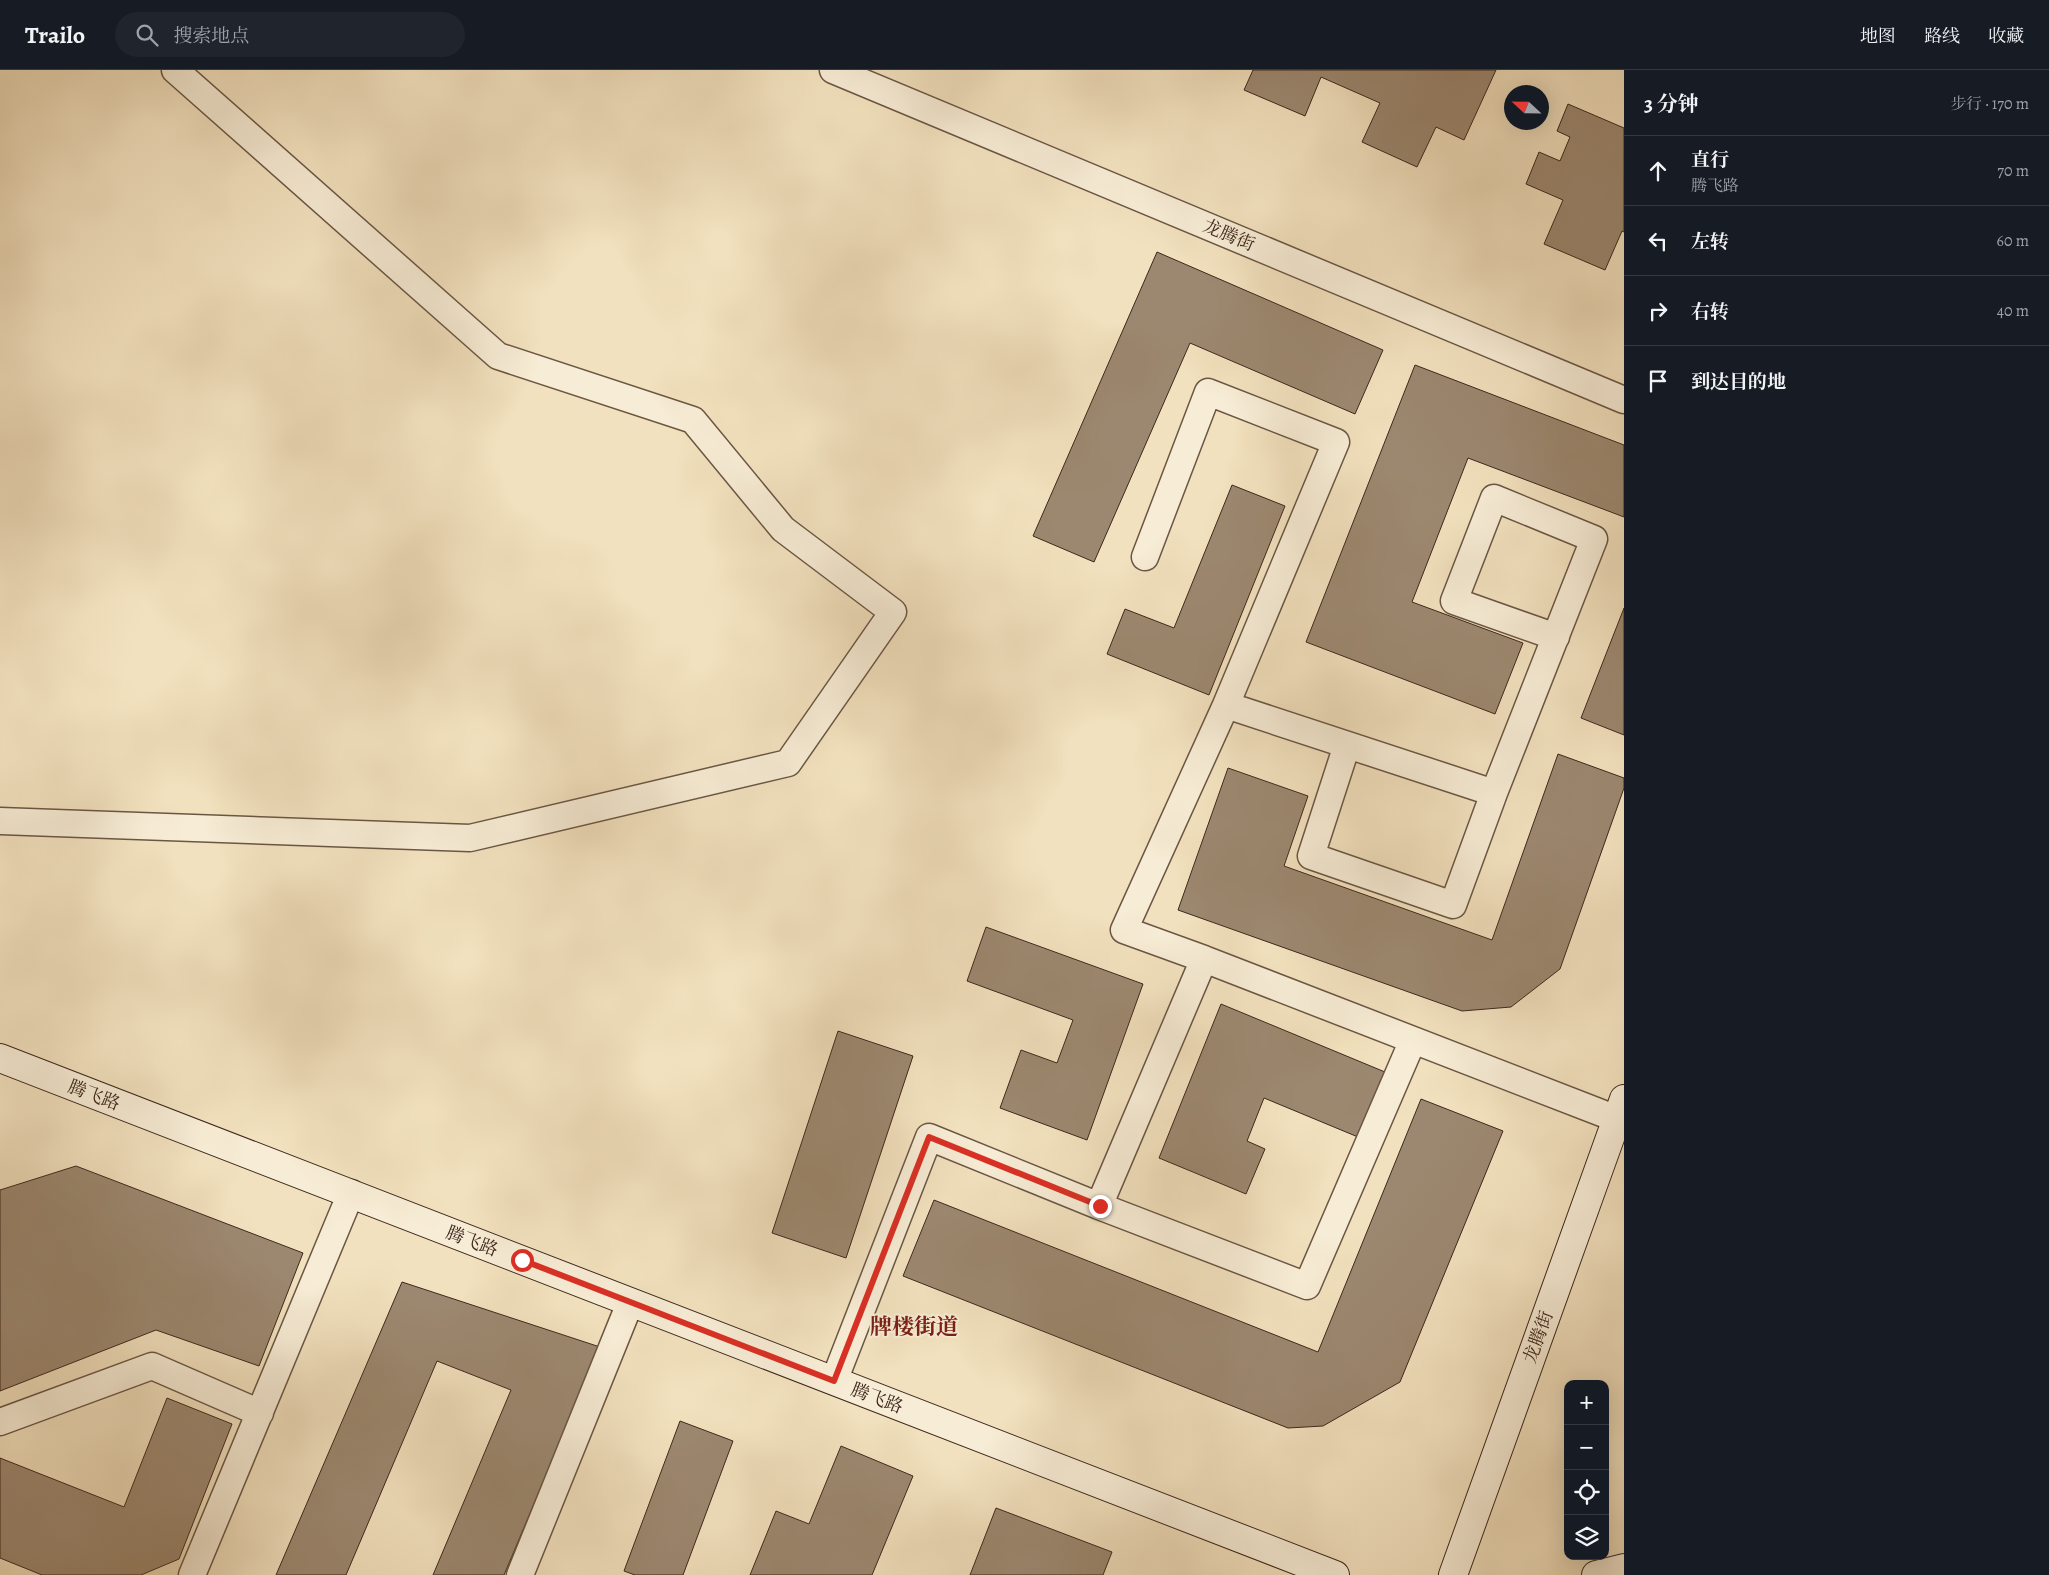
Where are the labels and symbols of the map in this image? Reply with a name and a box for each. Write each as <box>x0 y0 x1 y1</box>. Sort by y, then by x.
north arrow <box>1504 85 1549 130</box>
street label: 龙腾街 <box>1199 213 1259 257</box>
street label: 腾飞路 <box>64 1074 124 1116</box>
route end <box>1089 1195 1112 1218</box>
street label: 腾飞路 <box>442 1220 502 1262</box>
route start <box>511 1249 534 1272</box>
street label: 龙腾街 <box>1517 1308 1559 1366</box>
district label: 牌楼街道 <box>870 1312 958 1342</box>
street label: 腾飞路 <box>847 1377 907 1419</box>

